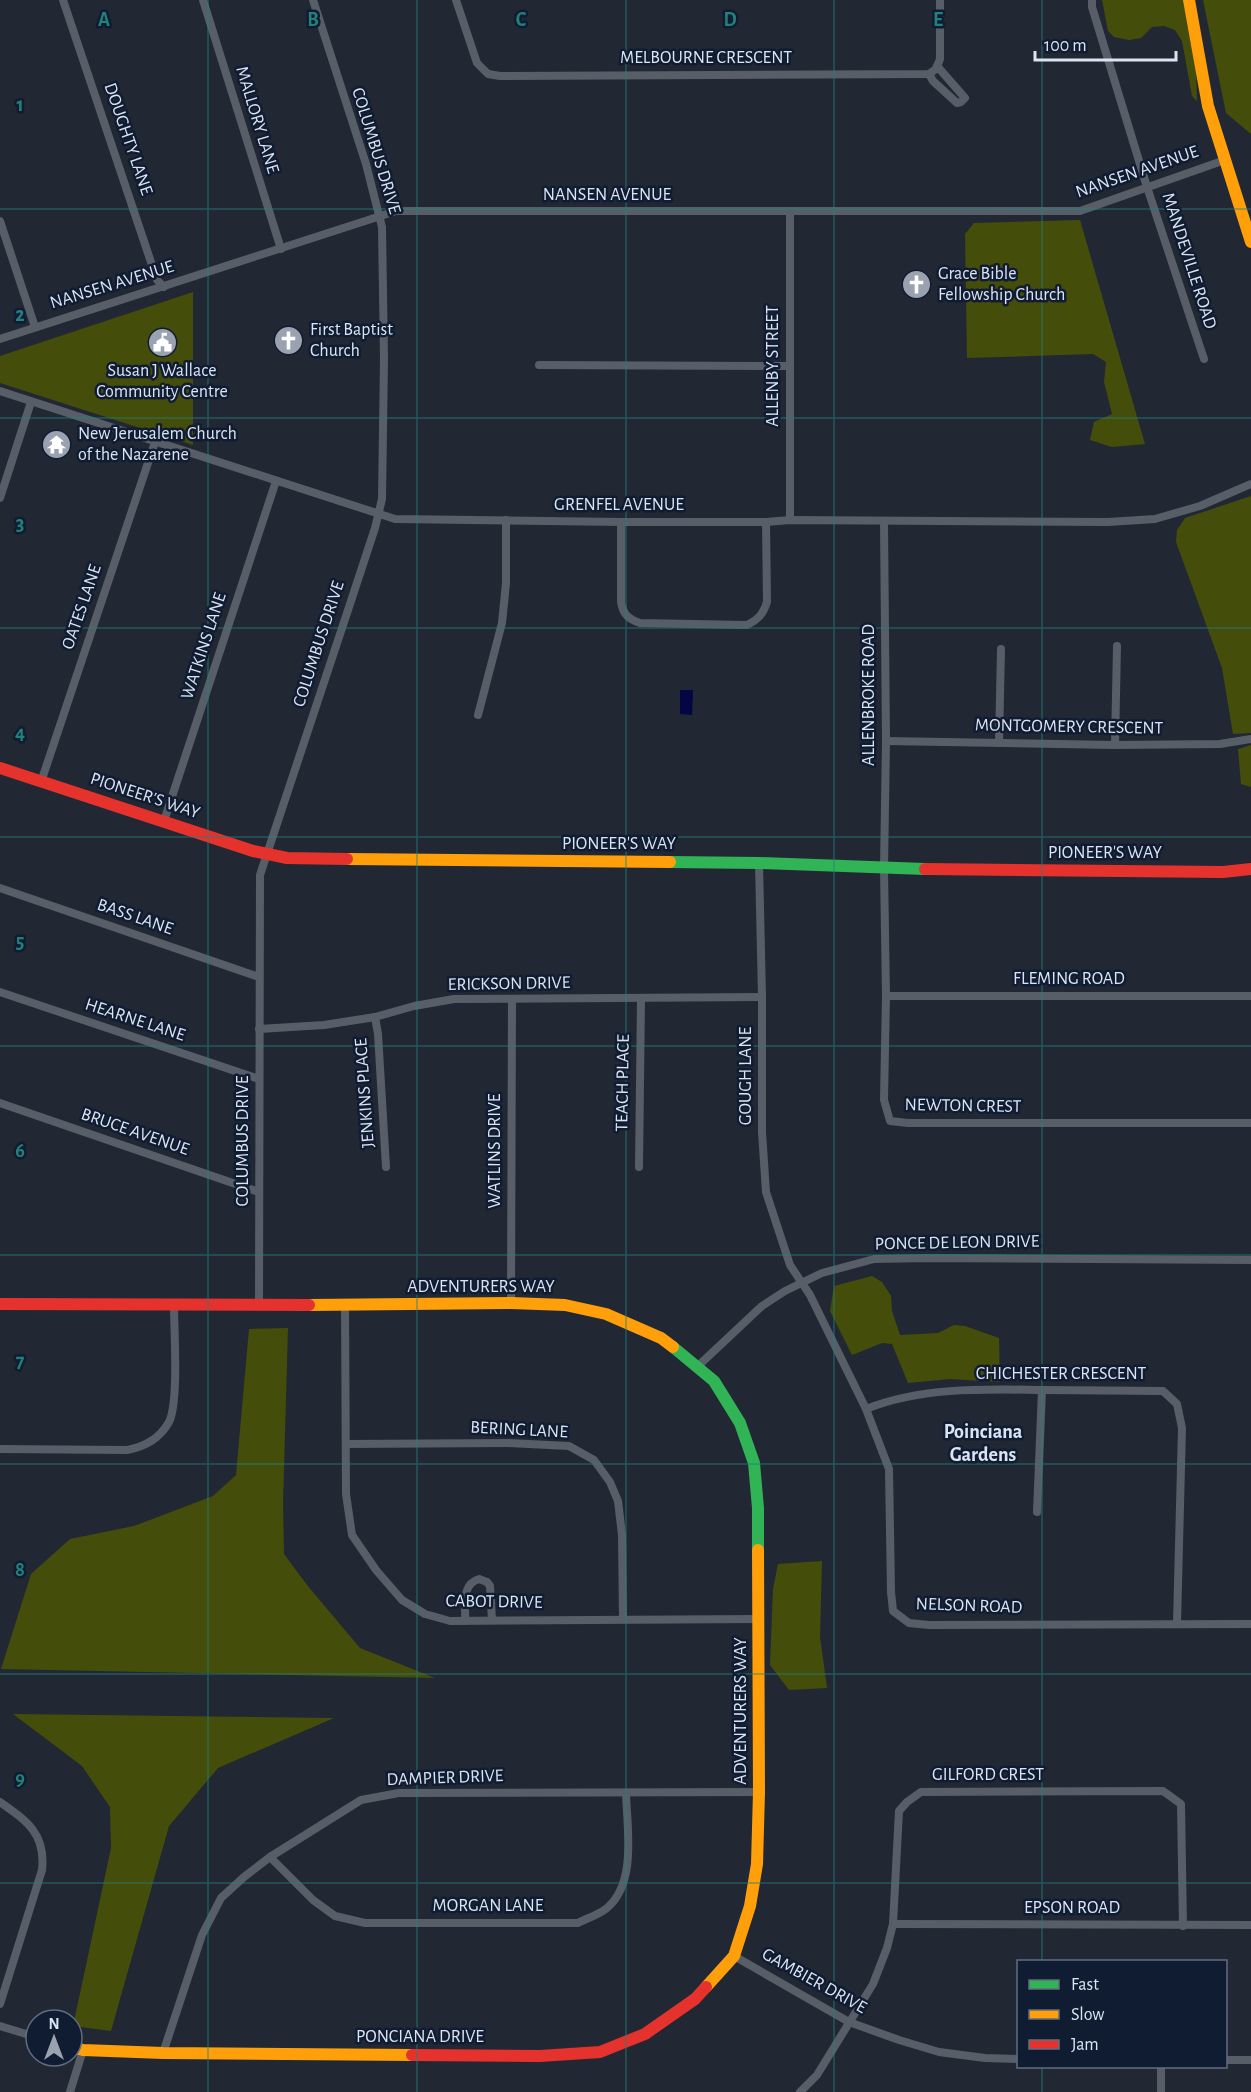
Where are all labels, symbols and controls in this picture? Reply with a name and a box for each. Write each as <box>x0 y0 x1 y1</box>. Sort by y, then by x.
text: A <box>98 10 110 30</box>
text: B <box>307 10 319 30</box>
text: C <box>516 10 527 30</box>
text: D <box>723 10 737 30</box>
text: E <box>933 10 943 30</box>
scale bar <box>1035 24 1176 62</box>
text: 100 m <box>1044 37 1087 55</box>
street label: MELBOURNE CRESCENT <box>620 49 792 67</box>
street label: MALLORY LANE <box>232 64 282 176</box>
street label: DOUGHTY LANE <box>100 81 156 198</box>
street label: COLUMBUS DRIVE <box>348 86 404 217</box>
text: 1 <box>16 95 24 115</box>
street label: NANSEN AVENUE <box>1073 142 1201 201</box>
street label: NANSEN AVENUE <box>543 186 672 204</box>
street label: MANDEVILLE ROAD <box>1159 191 1219 331</box>
street label: NANSEN AVENUE <box>48 258 176 312</box>
place label: Grace Bible Fellowship Church <box>938 265 1065 304</box>
church icon: Grace Bible Fellowship Church <box>901 268 933 300</box>
text: 2 <box>15 305 25 325</box>
street label: ALLENBY STREET <box>764 305 782 427</box>
place label: First Baptist Church <box>310 321 393 360</box>
church icon: First Baptist Church <box>273 324 305 356</box>
public building icon: Susan J Wallace Community Centre <box>146 326 178 358</box>
place label: Susan J Wallace Community Centre <box>96 362 228 401</box>
place label: New Jerusalem Church of the Nazarene <box>78 425 237 464</box>
temple icon: New Jerusalem Church of the Nazarene <box>41 428 73 460</box>
street label: GRENFEL AVENUE <box>554 496 684 514</box>
text: 3 <box>16 514 24 534</box>
street label: OATES LANE <box>59 562 105 652</box>
street label: COLUMBUS DRIVE <box>290 579 348 709</box>
street label: WATKINS LANE <box>178 590 230 702</box>
street label: ALLENBROKE ROAD <box>860 624 878 766</box>
street label: MONTGOMERY CRESCENT <box>975 716 1163 738</box>
text: 4 <box>15 723 25 743</box>
street label: PIONEER'S WAY <box>88 770 203 822</box>
street label: PIONEER'S WAY <box>562 835 677 853</box>
street label: PIONEER'S WAY <box>1048 844 1163 862</box>
street label: BASS LANE <box>95 896 176 938</box>
text: 5 <box>16 932 24 952</box>
street label: FLEMING ROAD <box>1013 970 1125 988</box>
street label: ERICKSON DRIVE <box>448 974 571 994</box>
street label: HEARNE LANE <box>83 995 188 1045</box>
street label: GOUGH LANE <box>737 1026 755 1125</box>
street label: TEACH PLACE <box>613 1034 633 1132</box>
street label: JENKINS PLACE <box>352 1037 378 1149</box>
street label: COLUMBUS DRIVE <box>234 1075 252 1207</box>
street label: WATLINS DRIVE <box>486 1093 504 1208</box>
street label: NEWTON CREST <box>904 1096 1022 1116</box>
street label: BRUCE AVENUE <box>79 1105 191 1159</box>
text: 6 <box>15 1141 25 1161</box>
street label: PONCE DE LEON DRIVE <box>875 1233 1040 1253</box>
street label: ADVENTURERS WAY <box>407 1278 555 1296</box>
text: 7 <box>16 1351 25 1371</box>
street label: CHICHESTER CRESCENT <box>976 1365 1146 1383</box>
street label: BERING LANE <box>470 1418 569 1442</box>
district label: Poinciana Gardens <box>944 1422 1023 1465</box>
text: 8 <box>15 1560 25 1580</box>
street label: CABOT DRIVE <box>445 1592 543 1612</box>
street label: NELSON ROAD <box>915 1595 1023 1617</box>
street label: ADVENTURERS WAY <box>732 1637 750 1785</box>
street label: GILFORD CREST <box>932 1766 1044 1784</box>
street label: DAMPIER DRIVE <box>386 1767 504 1789</box>
text: 9 <box>15 1769 25 1789</box>
street label: MORGAN LANE <box>433 1897 544 1915</box>
street label: EPSON ROAD <box>1024 1899 1120 1917</box>
street label: GAMBIER DRIVE <box>759 1945 870 2017</box>
legend <box>1017 1960 1227 2068</box>
text: Fast <box>1071 1976 1099 1994</box>
text: Slow <box>1071 2006 1104 2024</box>
north arrow <box>24 2008 84 2068</box>
text: N <box>48 2016 60 2032</box>
street label: PONCIANA DRIVE <box>356 2028 484 2046</box>
text: Jam <box>1071 2036 1099 2054</box>

